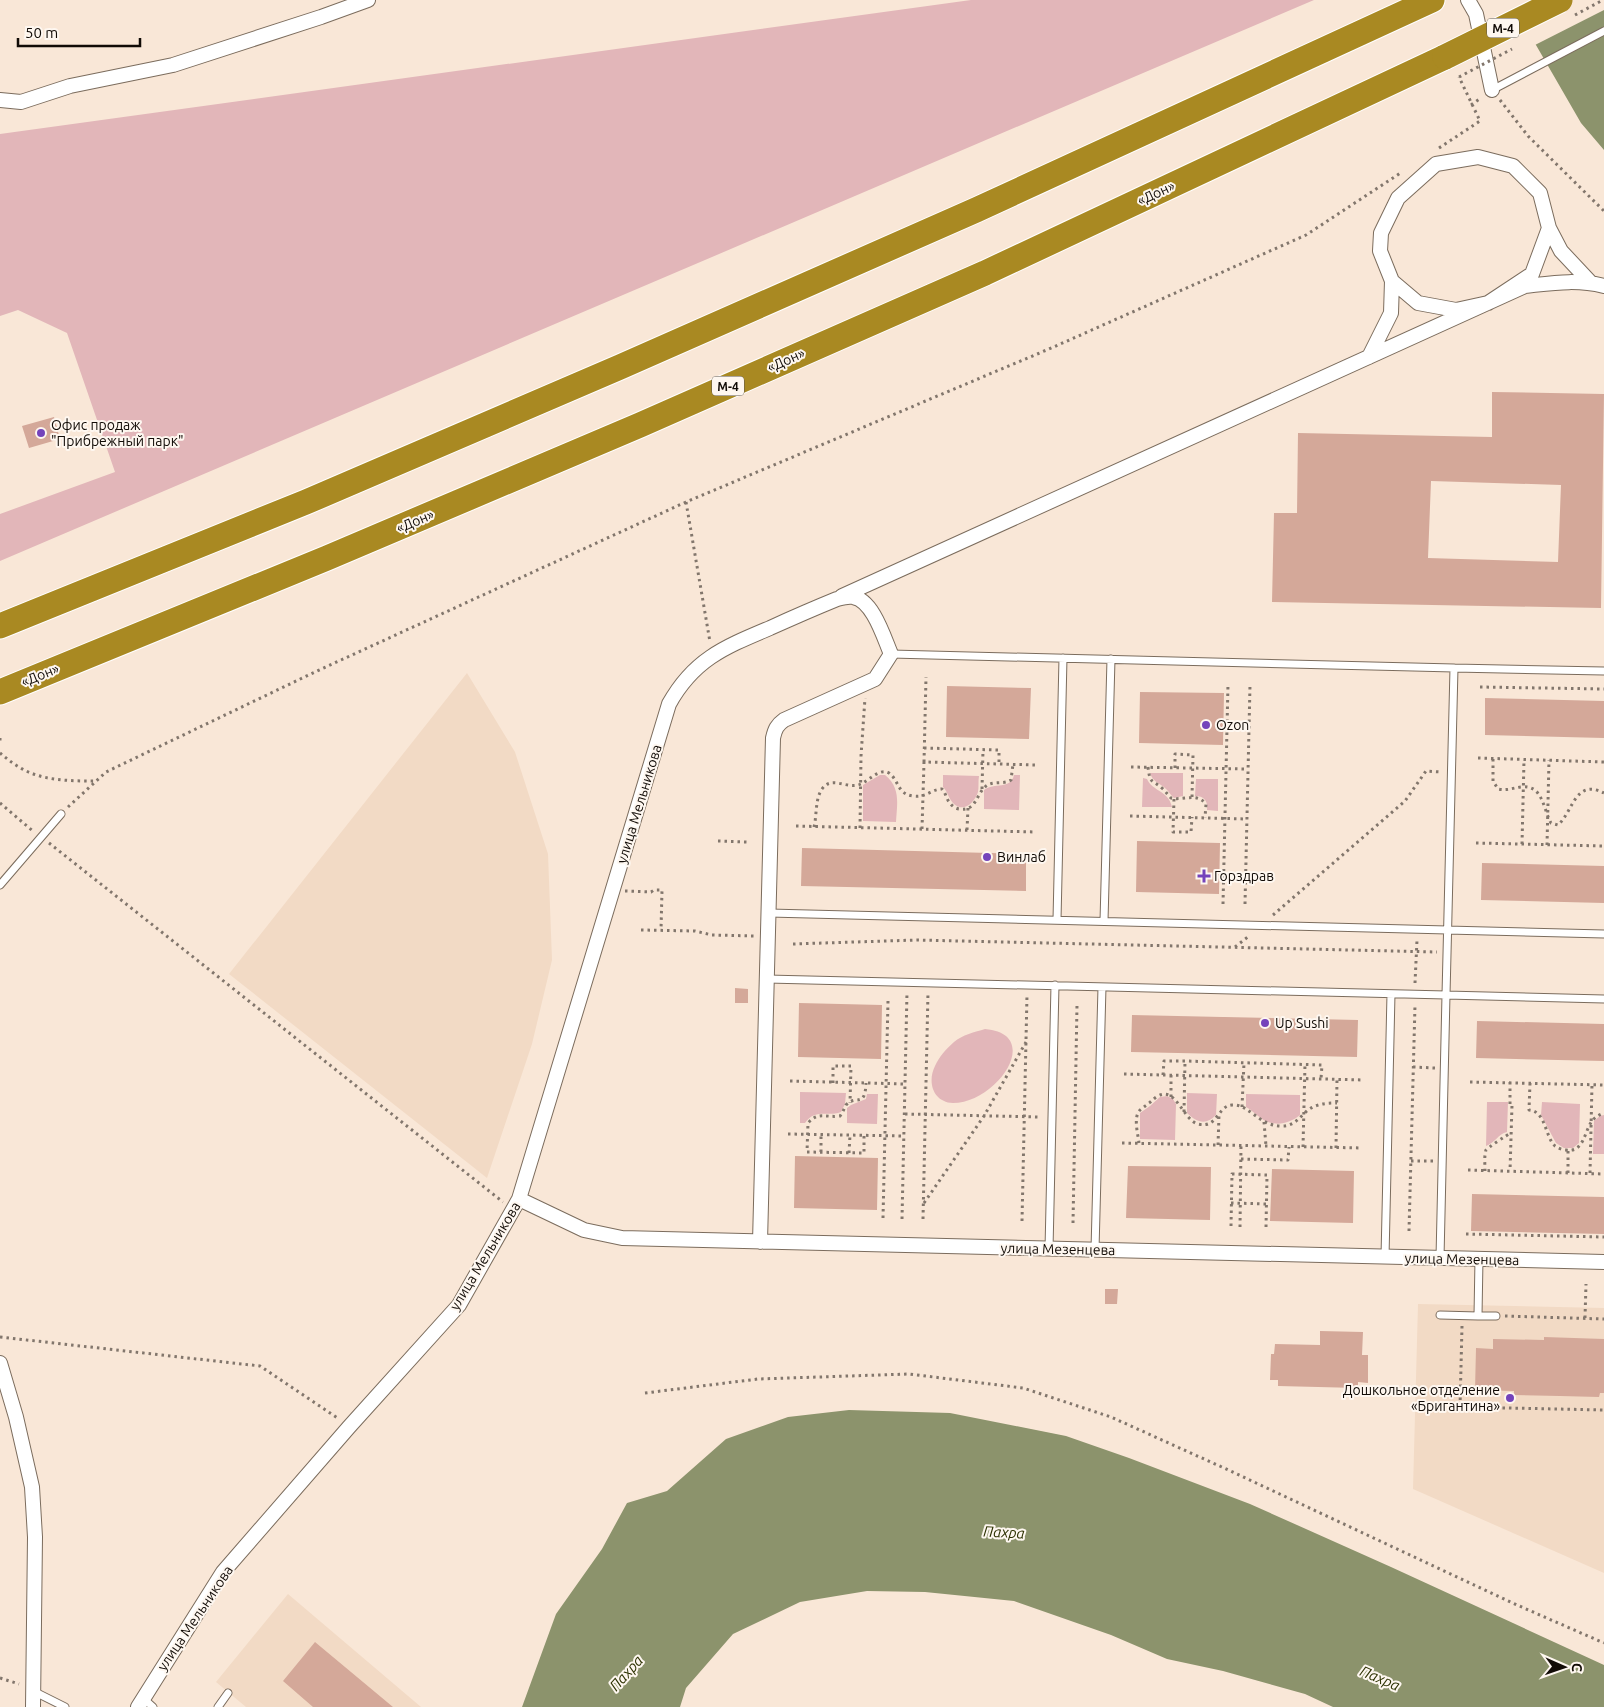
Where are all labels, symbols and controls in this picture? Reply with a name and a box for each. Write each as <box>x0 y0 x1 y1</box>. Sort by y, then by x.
scale bar <box>18 15 140 47</box>
road number: М-4 <box>1487 18 1519 38</box>
text: 50 m <box>25 24 58 41</box>
street label: «Дон» <box>1135 177 1178 209</box>
street label: «Дон» <box>765 345 808 375</box>
road number: М-4 <box>712 376 744 396</box>
place label: Офис продаж "Прибрежный парк" <box>51 417 184 449</box>
marker: Офис продаж "Прибрежный парк" <box>35 427 47 439</box>
street label: «Дон» <box>394 506 437 536</box>
street label: «Дон» <box>19 660 62 690</box>
place label: Ozon <box>1216 717 1249 733</box>
marker: Ozon <box>1200 719 1212 731</box>
street label: улица Мельникова <box>613 743 665 865</box>
place label: Винлаб <box>997 849 1046 865</box>
marker: Винлаб <box>981 851 993 863</box>
place label: Горздрав <box>1214 868 1274 884</box>
marker: Горздрав <box>1198 870 1210 882</box>
place label: Up Sushi <box>1275 1015 1329 1031</box>
marker: Up Sushi <box>1259 1017 1271 1029</box>
street label: улица Мельникова <box>446 1199 524 1313</box>
street label: улица Мезенцева <box>1000 1240 1116 1258</box>
street label: улица Мезенцева <box>1404 1250 1520 1268</box>
place label: Дошкольное отделение «Бригантина» <box>1343 1382 1500 1414</box>
marker: Дошкольное отделение «Бригантина» <box>1504 1392 1516 1404</box>
water label: Пахра <box>983 1522 1025 1542</box>
street label: улица Мельникова <box>154 1562 236 1674</box>
north arrow <box>1539 1642 1589 1692</box>
water label: Пахра <box>606 1652 646 1694</box>
water label: Пахра <box>1358 1662 1402 1694</box>
text: С <box>1569 1663 1585 1672</box>

